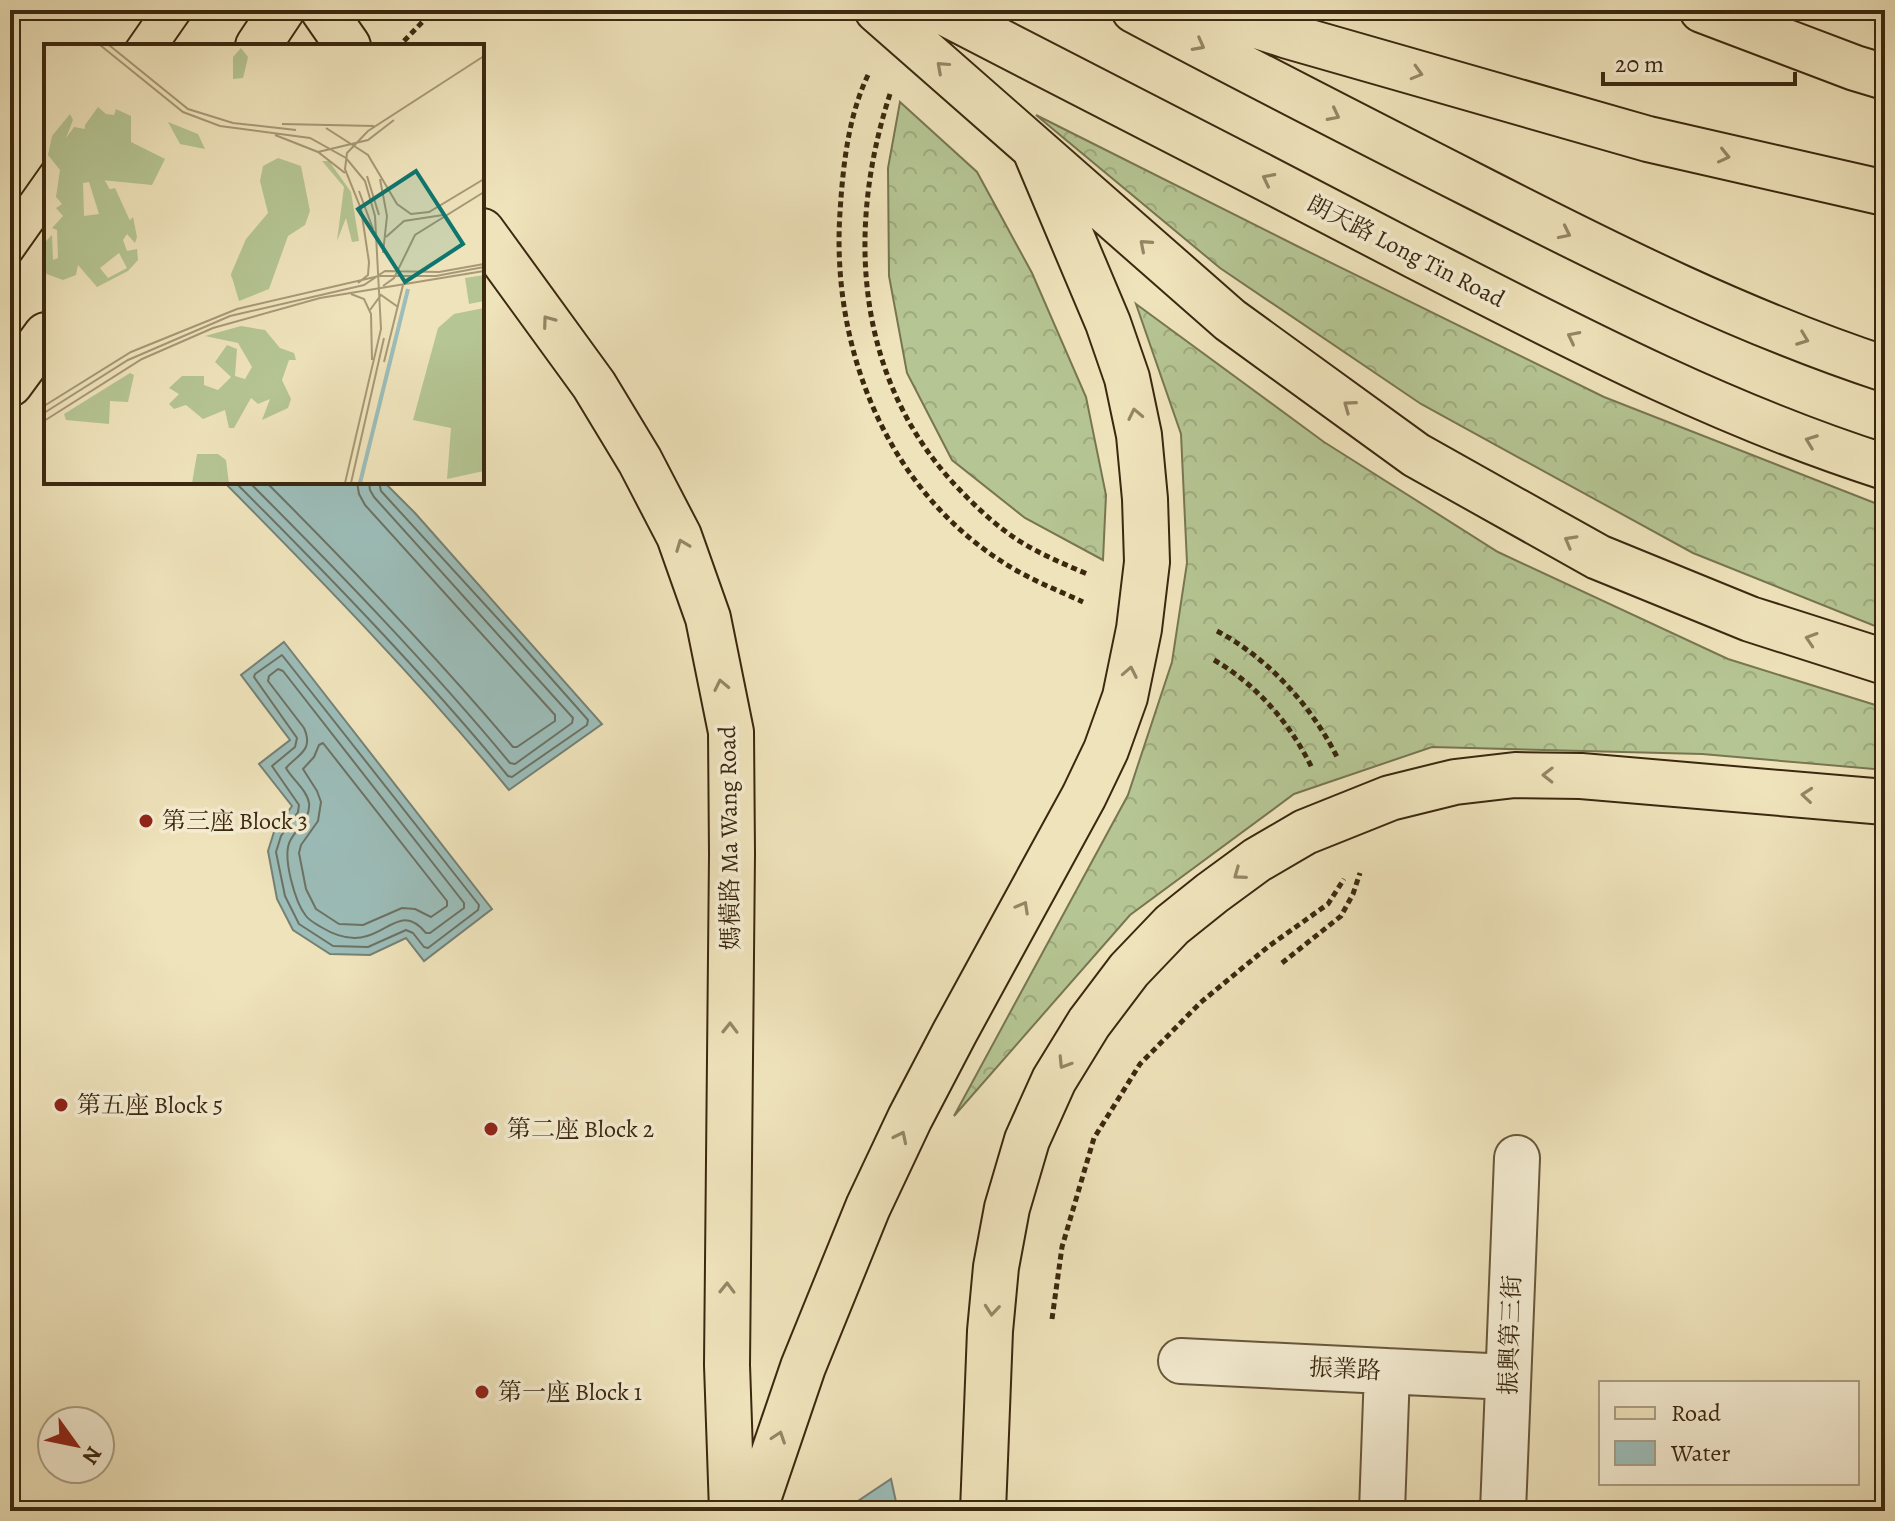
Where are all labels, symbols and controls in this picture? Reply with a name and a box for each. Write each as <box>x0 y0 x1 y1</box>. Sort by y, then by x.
one-way arrow <box>1191 35 1205 50</box>
scale bar <box>1603 36 1795 86</box>
inset map <box>44 44 484 484</box>
text: 20 m <box>1615 48 1664 80</box>
one-way arrow <box>937 62 952 76</box>
one-way arrow <box>1410 64 1424 80</box>
one-way arrow <box>1325 105 1340 120</box>
one-way arrow <box>1716 147 1730 164</box>
one-way arrow <box>1261 174 1276 189</box>
street label: 朗天路 Long Tin Road <box>1302 187 1510 315</box>
one-way arrow <box>1557 223 1572 238</box>
one-way arrow <box>1139 240 1154 255</box>
one-way arrow <box>543 316 557 330</box>
one-way arrow <box>1795 329 1809 346</box>
one-way arrow <box>1567 332 1582 347</box>
one-way arrow <box>1343 401 1357 416</box>
one-way arrow <box>1127 407 1144 421</box>
one-way arrow <box>1805 434 1819 451</box>
one-way arrow <box>1564 535 1579 551</box>
one-way arrow <box>675 539 692 553</box>
one-way arrow <box>1804 632 1818 648</box>
one-way arrow <box>1121 665 1138 679</box>
one-way arrow <box>713 678 730 692</box>
street label: 媽橫路 Ma Wang Road <box>711 725 747 950</box>
one-way arrow <box>1541 767 1554 784</box>
one-way arrow <box>1800 787 1813 804</box>
place label: 第三座 Block 3 <box>162 805 308 837</box>
marker: 第三座 Block 3 <box>137 812 155 830</box>
one-way arrow <box>1233 864 1247 878</box>
one-way arrow <box>1013 902 1029 916</box>
one-way arrow <box>721 1021 739 1034</box>
one-way arrow <box>1058 1054 1074 1069</box>
place label: 第五座 Block 5 <box>77 1089 223 1121</box>
marker: 第五座 Block 5 <box>52 1096 70 1114</box>
place label: 第二座 Block 2 <box>507 1113 654 1145</box>
marker: 第二座 Block 2 <box>482 1120 500 1138</box>
one-way arrow <box>891 1131 907 1145</box>
street label: 振興第三街 <box>1492 1274 1528 1396</box>
one-way arrow <box>719 1281 736 1294</box>
one-way arrow <box>983 1304 1000 1317</box>
street label: 振業路 <box>1308 1351 1382 1387</box>
place label: 第一座 Block 1 <box>498 1376 642 1408</box>
legend <box>1599 1381 1859 1485</box>
marker: 第一座 Block 1 <box>473 1383 491 1401</box>
text: Road <box>1671 1397 1721 1429</box>
north arrow <box>36 1405 116 1485</box>
one-way arrow <box>770 1431 786 1445</box>
text: Water <box>1670 1437 1731 1469</box>
text: N <box>75 1440 109 1470</box>

